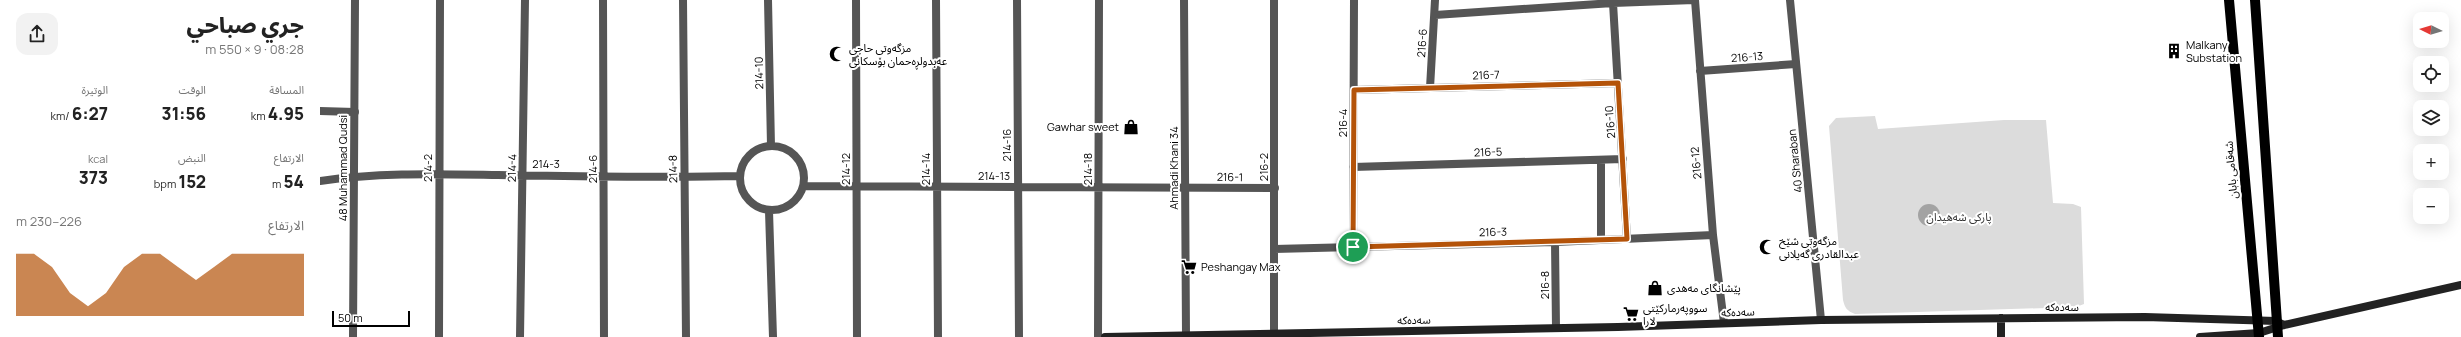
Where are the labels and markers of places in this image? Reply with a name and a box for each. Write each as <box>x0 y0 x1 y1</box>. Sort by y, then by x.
place label: Malkany Substation <box>2186 37 2242 65</box>
place label: مزگەوتی حاجی عەبدولڕەحمان بۆسکانی <box>849 40 948 70</box>
building icon: Malkany Substation <box>2165 42 2183 60</box>
mosque icon: مزگەوتی حاجی عەبدولڕەحمان بۆسکانی <box>828 45 846 63</box>
shop icon: Gawhar sweet <box>1122 118 1140 136</box>
place label: Gawhar sweet <box>1047 119 1119 134</box>
pin <box>1336 230 1370 264</box>
place label: مزگەوتی شێخ عبدالقادری گەیلانی <box>1779 233 1859 261</box>
mosque icon: مزگەوتی شێخ عبدالقادری گەیلانی <box>1758 238 1776 256</box>
supermarket icon: Peshangay Max <box>1180 258 1198 276</box>
place label: Peshangay Max <box>1201 259 1281 274</box>
shop icon: پێشانگای مەهدی <box>1646 279 1664 297</box>
place label: پێشانگای مەهدی <box>1667 280 1741 296</box>
place label: سووپەرمارکێتی لارا <box>1643 300 1708 328</box>
supermarket icon: سووپەرمارکێتی لارا <box>1622 305 1640 323</box>

